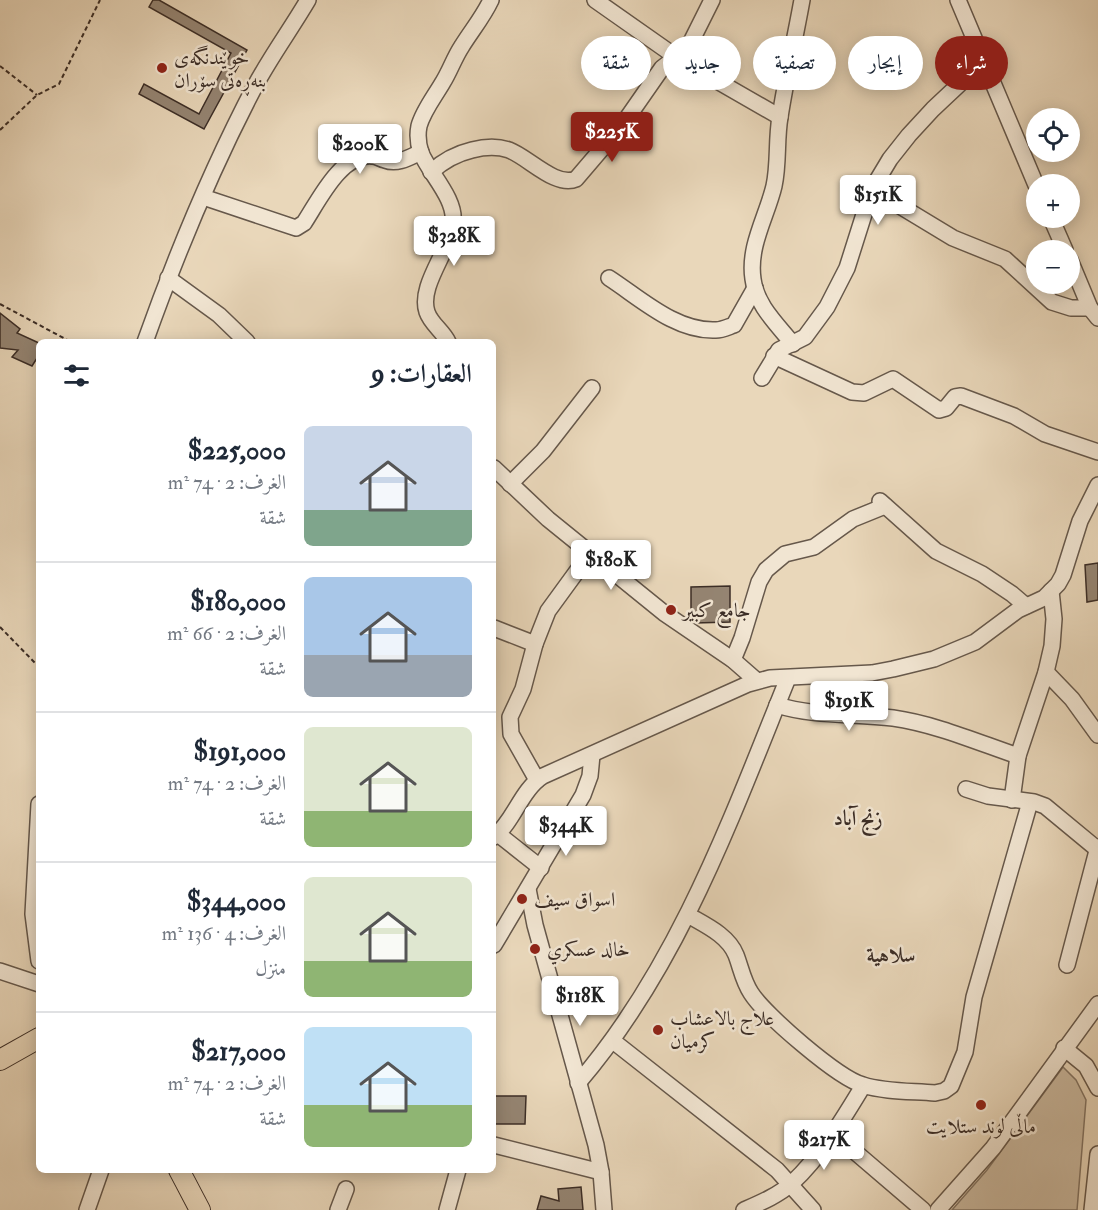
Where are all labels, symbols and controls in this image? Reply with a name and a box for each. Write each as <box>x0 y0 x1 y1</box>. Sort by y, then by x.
chip: شقة <box>581 36 651 90</box>
chip: جديد <box>663 36 741 90</box>
chip: تصفية <box>753 36 836 90</box>
chip: إيجار <box>848 36 923 90</box>
chip: شراء <box>935 36 1008 90</box>
place label: خوێندنگەی بنەڕەتی سۆران <box>174 45 266 96</box>
marker: خوێندنگەی بنەڕەتی سۆران <box>155 61 169 75</box>
map controls <box>1026 108 1080 294</box>
button: locate <box>1026 108 1080 162</box>
pin: $225K <box>570 112 654 163</box>
text: $225K <box>585 119 639 144</box>
pin: $200K <box>318 124 402 175</box>
text: $200K <box>332 131 388 156</box>
button: + <box>1026 174 1080 228</box>
pin: $151K <box>836 175 920 226</box>
text: $151K <box>854 182 902 207</box>
pin: $328K <box>412 216 496 267</box>
text: $328K <box>428 223 480 248</box>
button: − <box>1026 240 1080 294</box>
text: العقارات: 9 <box>371 358 472 390</box>
icon: filters <box>60 359 93 392</box>
text: $225,000 <box>188 435 286 467</box>
icon: home <box>352 450 424 522</box>
text: الغرف: 2 · 74 m² <box>168 470 286 495</box>
text: شقة <box>260 505 286 530</box>
pin: $180K <box>569 540 653 591</box>
text: $180K <box>585 547 637 572</box>
text: $180,000 <box>190 586 286 618</box>
place label: جامع كبير <box>681 598 751 628</box>
icon: home <box>352 601 424 673</box>
marker: جامع كبير <box>664 603 678 617</box>
text: الغرف: 2 · 66 m² <box>167 621 286 646</box>
text: شقة <box>260 656 286 681</box>
pin: $191K <box>807 681 891 732</box>
text: $191K <box>824 688 874 713</box>
text: $191,000 <box>193 736 286 768</box>
icon: home <box>352 751 424 823</box>
text: الغرف: 2 · 74 m² <box>168 771 286 796</box>
district label: زنج آباد <box>833 805 883 836</box>
text: شقة <box>260 806 286 831</box>
pin: $344K <box>524 806 608 857</box>
text: $344K <box>539 813 593 838</box>
text: $344,000 <box>187 886 286 918</box>
place label: اسواق سيف <box>534 887 615 912</box>
marker: اسواق سيف <box>515 892 529 906</box>
icon: home <box>352 901 424 973</box>
text: الغرف: 4 · 136 m² <box>162 921 286 946</box>
place label: خالد عسکري <box>547 937 630 965</box>
marker: خالد عسکري <box>528 942 542 956</box>
district label: سلاهية <box>866 942 916 969</box>
text: منزل <box>255 956 286 981</box>
pin: $118K <box>538 976 622 1027</box>
text: $118K <box>556 983 604 1008</box>
place label: علاج بالاعشاب كرميان <box>670 1006 774 1054</box>
marker: علاج بالاعشاب كرميان <box>651 1023 665 1037</box>
text: $217,000 <box>191 1036 286 1068</box>
icon: home <box>352 1051 424 1123</box>
text: الغرف: 2 · 74 m² <box>168 1071 286 1096</box>
marker: ماڵی لوند ستلایت <box>974 1098 988 1112</box>
text: شقة <box>260 1106 286 1131</box>
place label: ماڵی لوند ستلایت <box>926 1113 1036 1139</box>
pin: $217K <box>782 1120 866 1171</box>
text: $217K <box>798 1127 850 1152</box>

